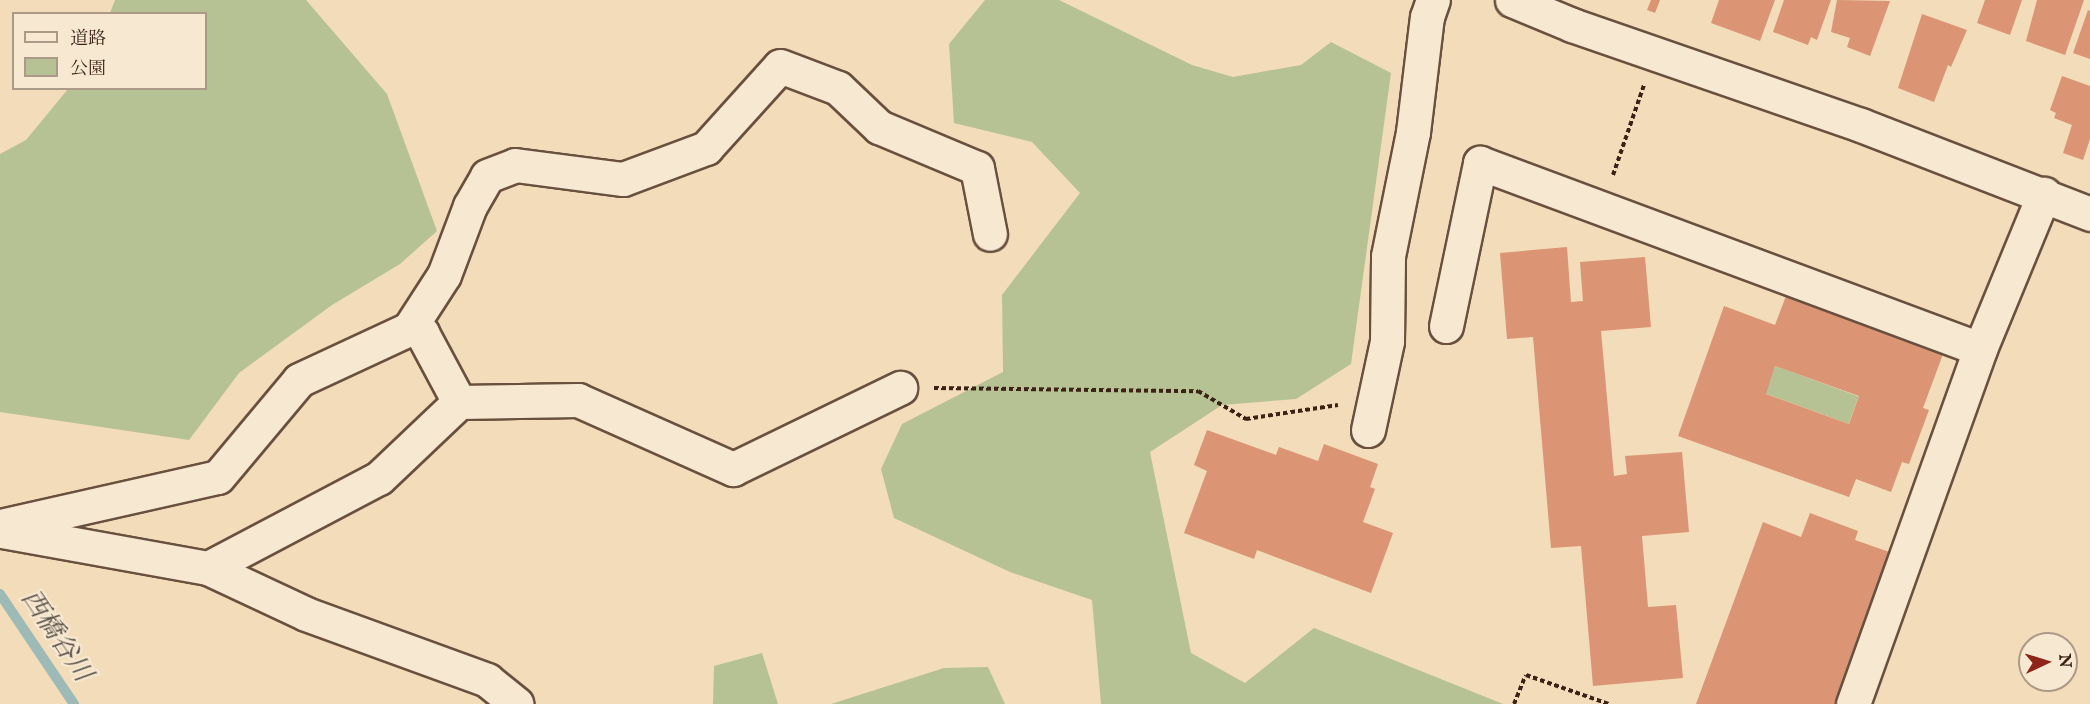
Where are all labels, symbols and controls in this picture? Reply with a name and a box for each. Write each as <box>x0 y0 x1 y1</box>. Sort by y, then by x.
legend <box>12 12 207 90</box>
text: 道路 <box>70 28 106 51</box>
text: 公園 <box>70 58 106 81</box>
water label: 西橋谷川 <box>14 584 98 688</box>
north arrow <box>2018 632 2078 692</box>
text: N <box>2054 653 2074 668</box>

